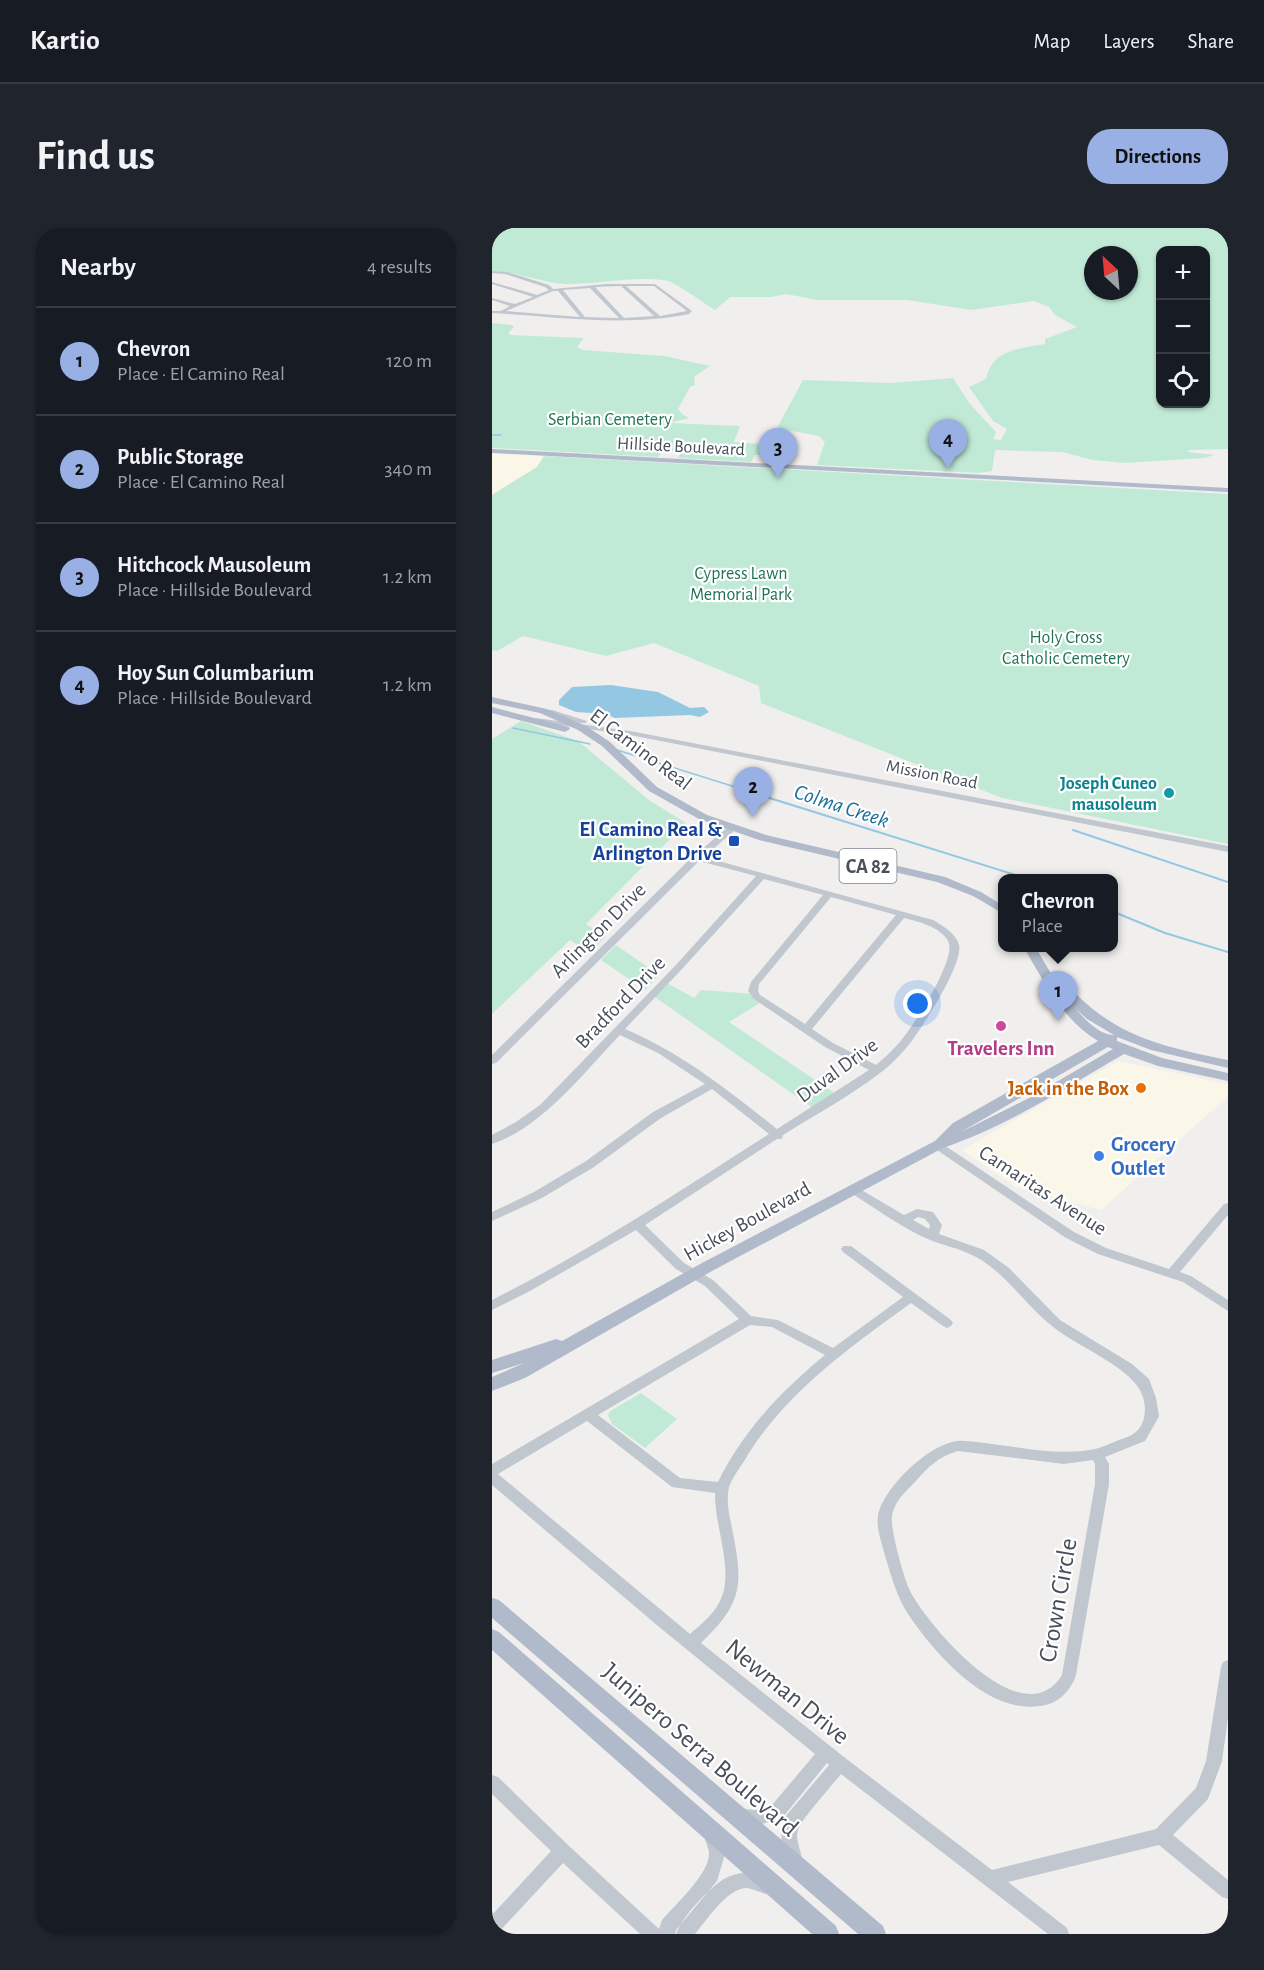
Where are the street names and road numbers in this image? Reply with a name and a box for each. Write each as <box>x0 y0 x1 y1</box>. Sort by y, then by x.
street label: Hillside Boulevard <box>617 435 745 459</box>
street label: El Camino Real <box>586 705 695 794</box>
street label: Mission Road <box>884 757 979 793</box>
road number: CA 82 <box>840 849 896 883</box>
street label: Arlington Drive <box>547 879 650 982</box>
street label: Bradford Drive <box>571 952 669 1052</box>
street label: Duval Drive <box>793 1034 882 1107</box>
street label: Camaritas Avenue <box>975 1141 1110 1239</box>
street label: Hickey Boulevard <box>680 1178 814 1265</box>
street label: Crown Circle <box>1034 1536 1082 1664</box>
street label: Newman Drive <box>720 1634 854 1749</box>
street label: Junipero Serra Boulevard <box>597 1658 803 1842</box>

